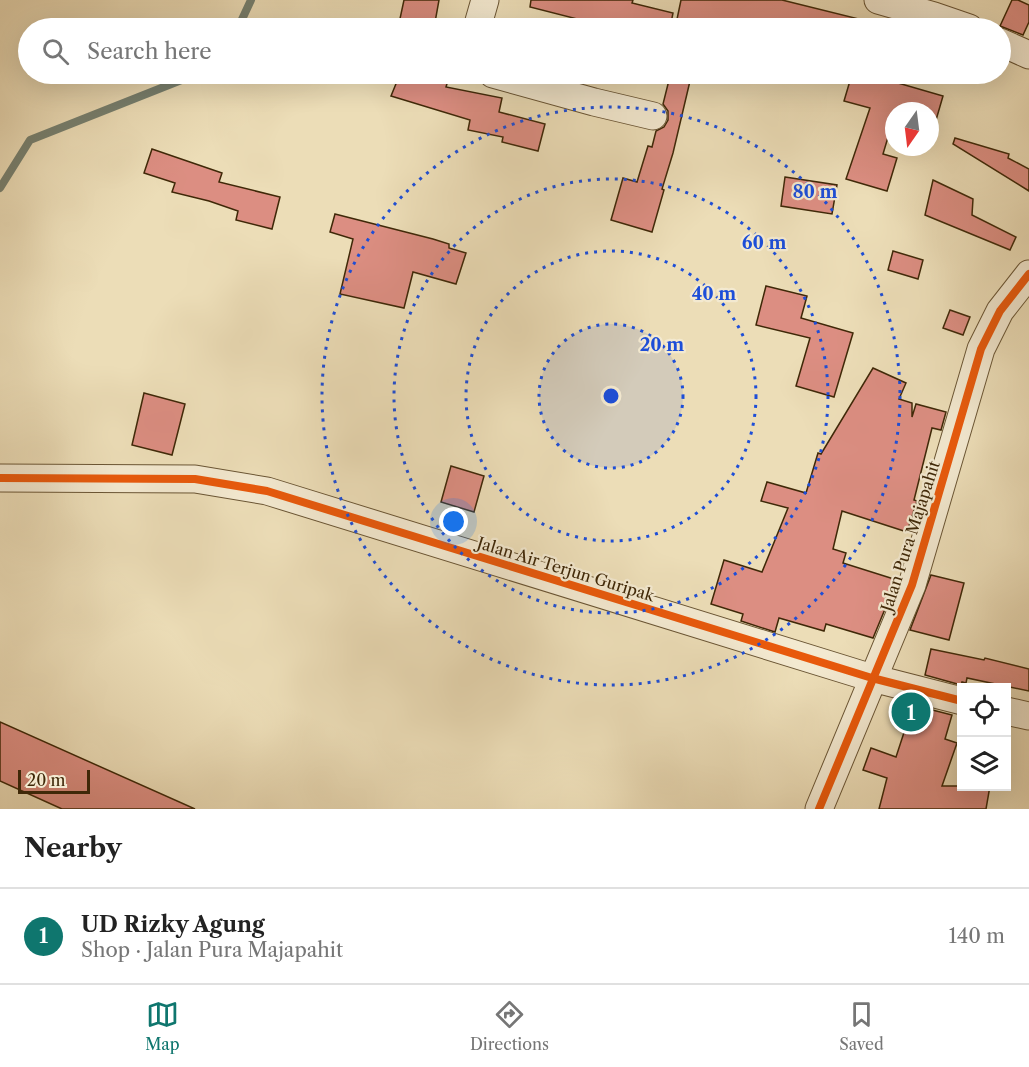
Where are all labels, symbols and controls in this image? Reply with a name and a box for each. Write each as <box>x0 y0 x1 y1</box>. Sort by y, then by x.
search box <box>18 18 1011 84</box>
icon: search <box>39 35 72 68</box>
text: Search here <box>87 38 212 65</box>
north arrow <box>885 102 939 156</box>
text: 80 m <box>792 181 838 203</box>
text: 60 m <box>742 232 786 254</box>
text: 40 m <box>692 283 736 305</box>
text: 20 m <box>640 334 684 356</box>
centre of rings <box>601 386 621 406</box>
street label: Jalan Pura Majapahit <box>875 458 944 617</box>
your location <box>439 507 468 536</box>
street label: Jalan Air Terjun Guripak <box>472 532 658 606</box>
map controls <box>957 683 1011 791</box>
button: locate <box>957 683 1011 737</box>
pin: 1 <box>892 690 930 734</box>
button: layers <box>957 737 1011 791</box>
scale bar <box>18 767 90 794</box>
text: 20 m <box>27 770 66 790</box>
text: Nearby <box>24 832 122 864</box>
text: UD Rizky Agung <box>81 911 265 938</box>
text: 1 <box>39 924 48 948</box>
text: 140 m <box>948 924 1005 948</box>
text: Shop · Jalan Pura Majapahit <box>81 938 343 962</box>
tab: Map <box>145 998 180 1054</box>
tab: Directions <box>470 998 549 1054</box>
tab: Saved <box>839 998 884 1054</box>

